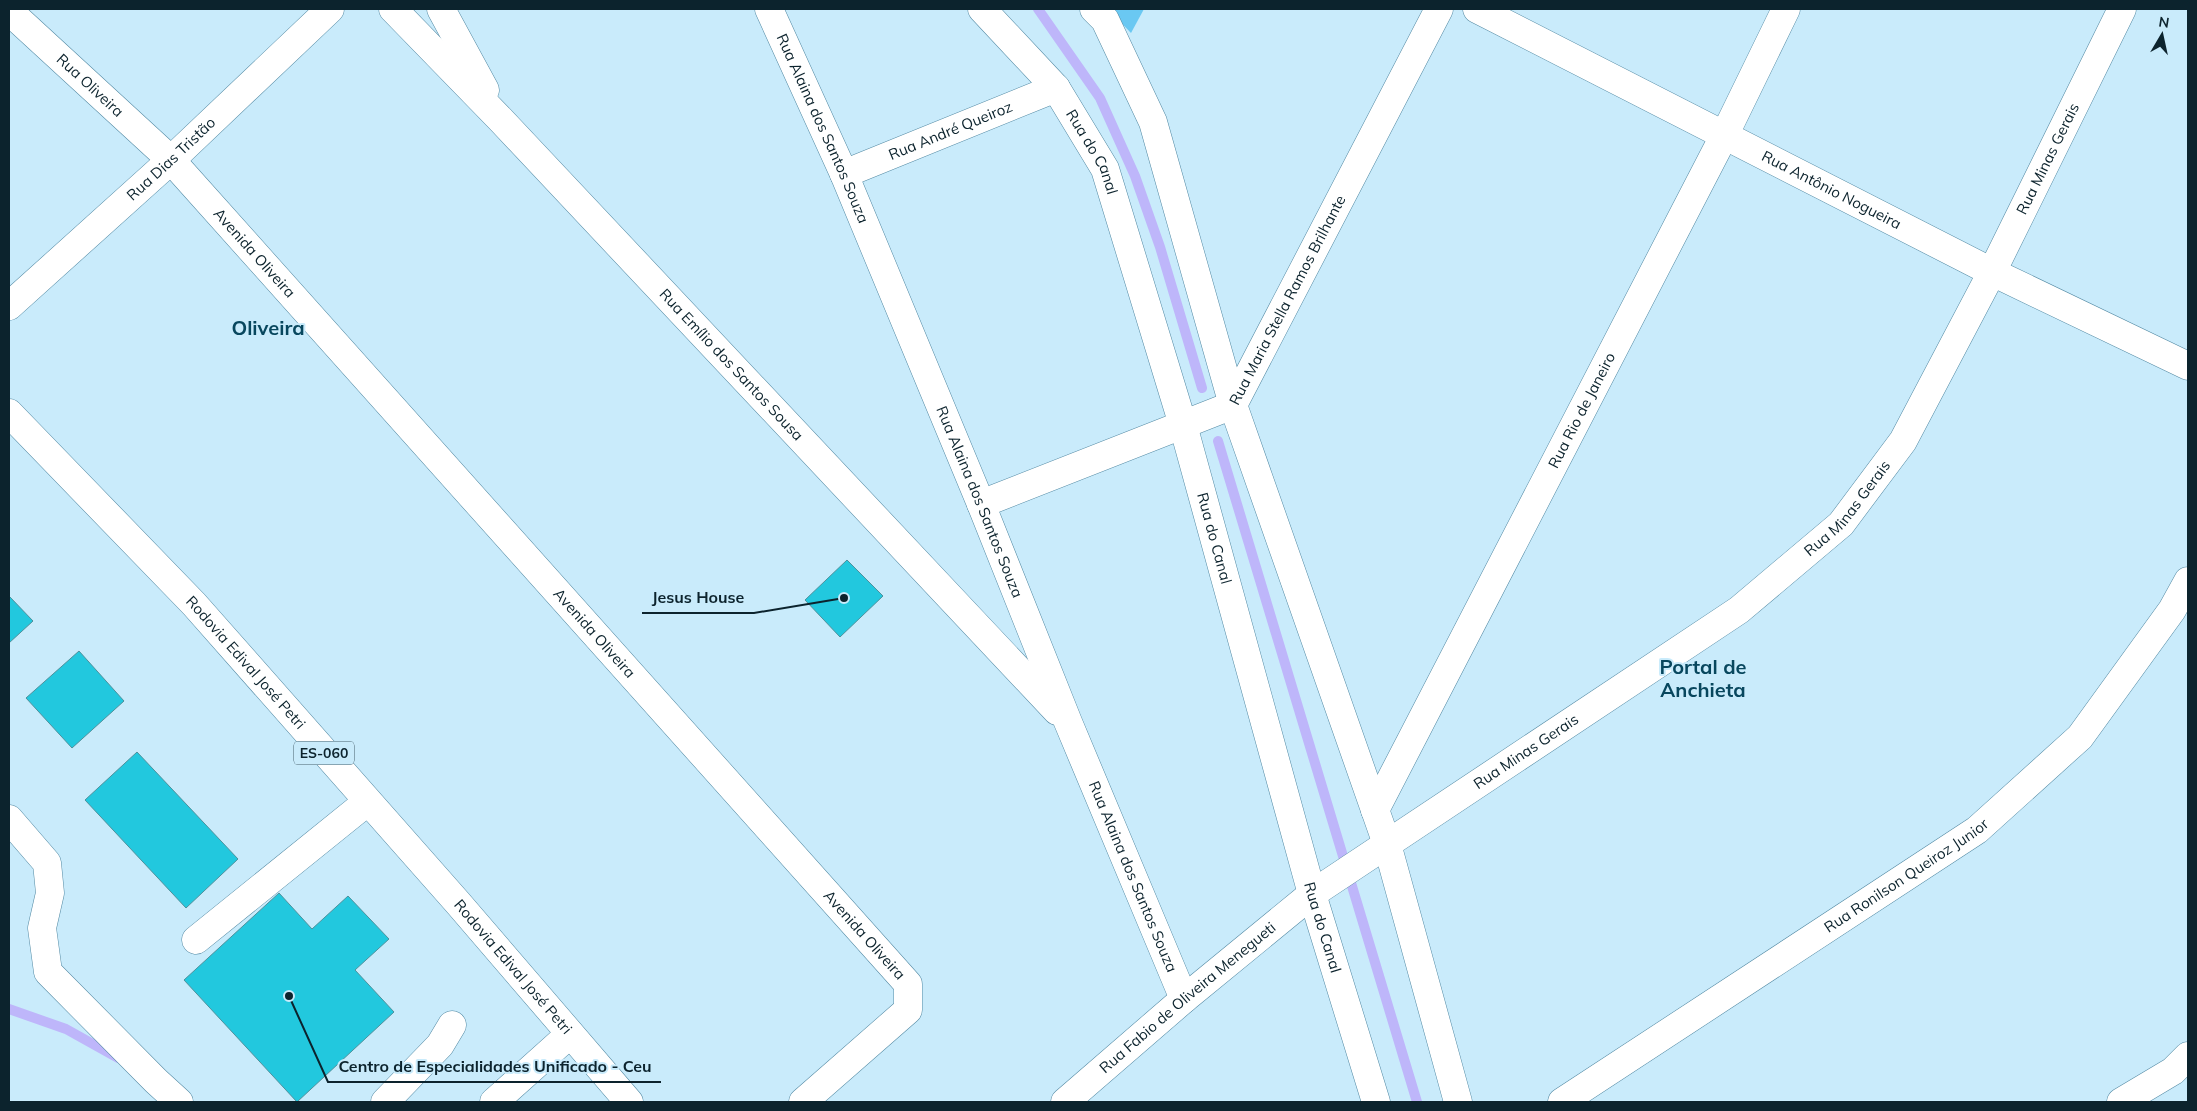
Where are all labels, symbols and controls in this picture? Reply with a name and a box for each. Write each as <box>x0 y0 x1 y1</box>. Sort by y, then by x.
north arrow <box>2137 10 2187 60</box>
text: N <box>2157 12 2171 32</box>
street label: Rua Alaina dos Santos Souza <box>772 31 873 226</box>
street label: Rua Oliveira <box>53 49 128 121</box>
street label: Rua André Queiroz <box>886 97 1015 164</box>
street label: Rua Minas Gerais <box>2012 100 2083 218</box>
street label: Rua do Canal <box>1062 106 1122 197</box>
street label: Rua Dias Tristão <box>123 113 219 204</box>
street label: Rua Antônio Nogueira <box>1759 146 1905 233</box>
street label: Rua Maria Stella Ramos Brilhante <box>1225 192 1350 408</box>
street label: Avenida Oliveira <box>210 204 300 301</box>
street label: Rua Emílio dos Santos Sousa <box>656 285 808 444</box>
district label: Oliveira <box>231 315 305 340</box>
street label: Rua Rio de Janeiro <box>1544 349 1619 471</box>
street label: Rua Alaina dos Santos Souza <box>932 403 1027 600</box>
street label: Rua Minas Gerais <box>1800 456 1894 560</box>
street label: Rua do Canal <box>1193 490 1236 586</box>
callout: Jesus House <box>642 582 754 613</box>
street label: Avenida Oliveira <box>550 584 640 682</box>
text: Jesus House <box>652 587 745 607</box>
street label: Rodovia Edival José Petri <box>182 592 310 733</box>
district label: Portal de Anchieta <box>1659 654 1747 702</box>
street label: Rua Minas Gerais <box>1470 709 1582 793</box>
road number: ES-060 <box>294 741 354 764</box>
street label: Rua Alaina dos Santos Souza <box>1085 778 1182 975</box>
street label: Rua Ronilson Queiroz Junior <box>1820 814 1993 937</box>
street label: Rua do Canal <box>1300 880 1346 975</box>
street label: Avenida Oliveira <box>820 886 910 983</box>
street label: Rodovia Edival José Petri <box>450 895 576 1038</box>
street label: Rua Fabio de Oliveira Menegueti <box>1095 918 1279 1077</box>
callout: Centro de Especialidades Unificado - Ceu <box>328 1051 661 1082</box>
text: Centro de Especialidades Unificado - Ceu <box>338 1056 652 1076</box>

